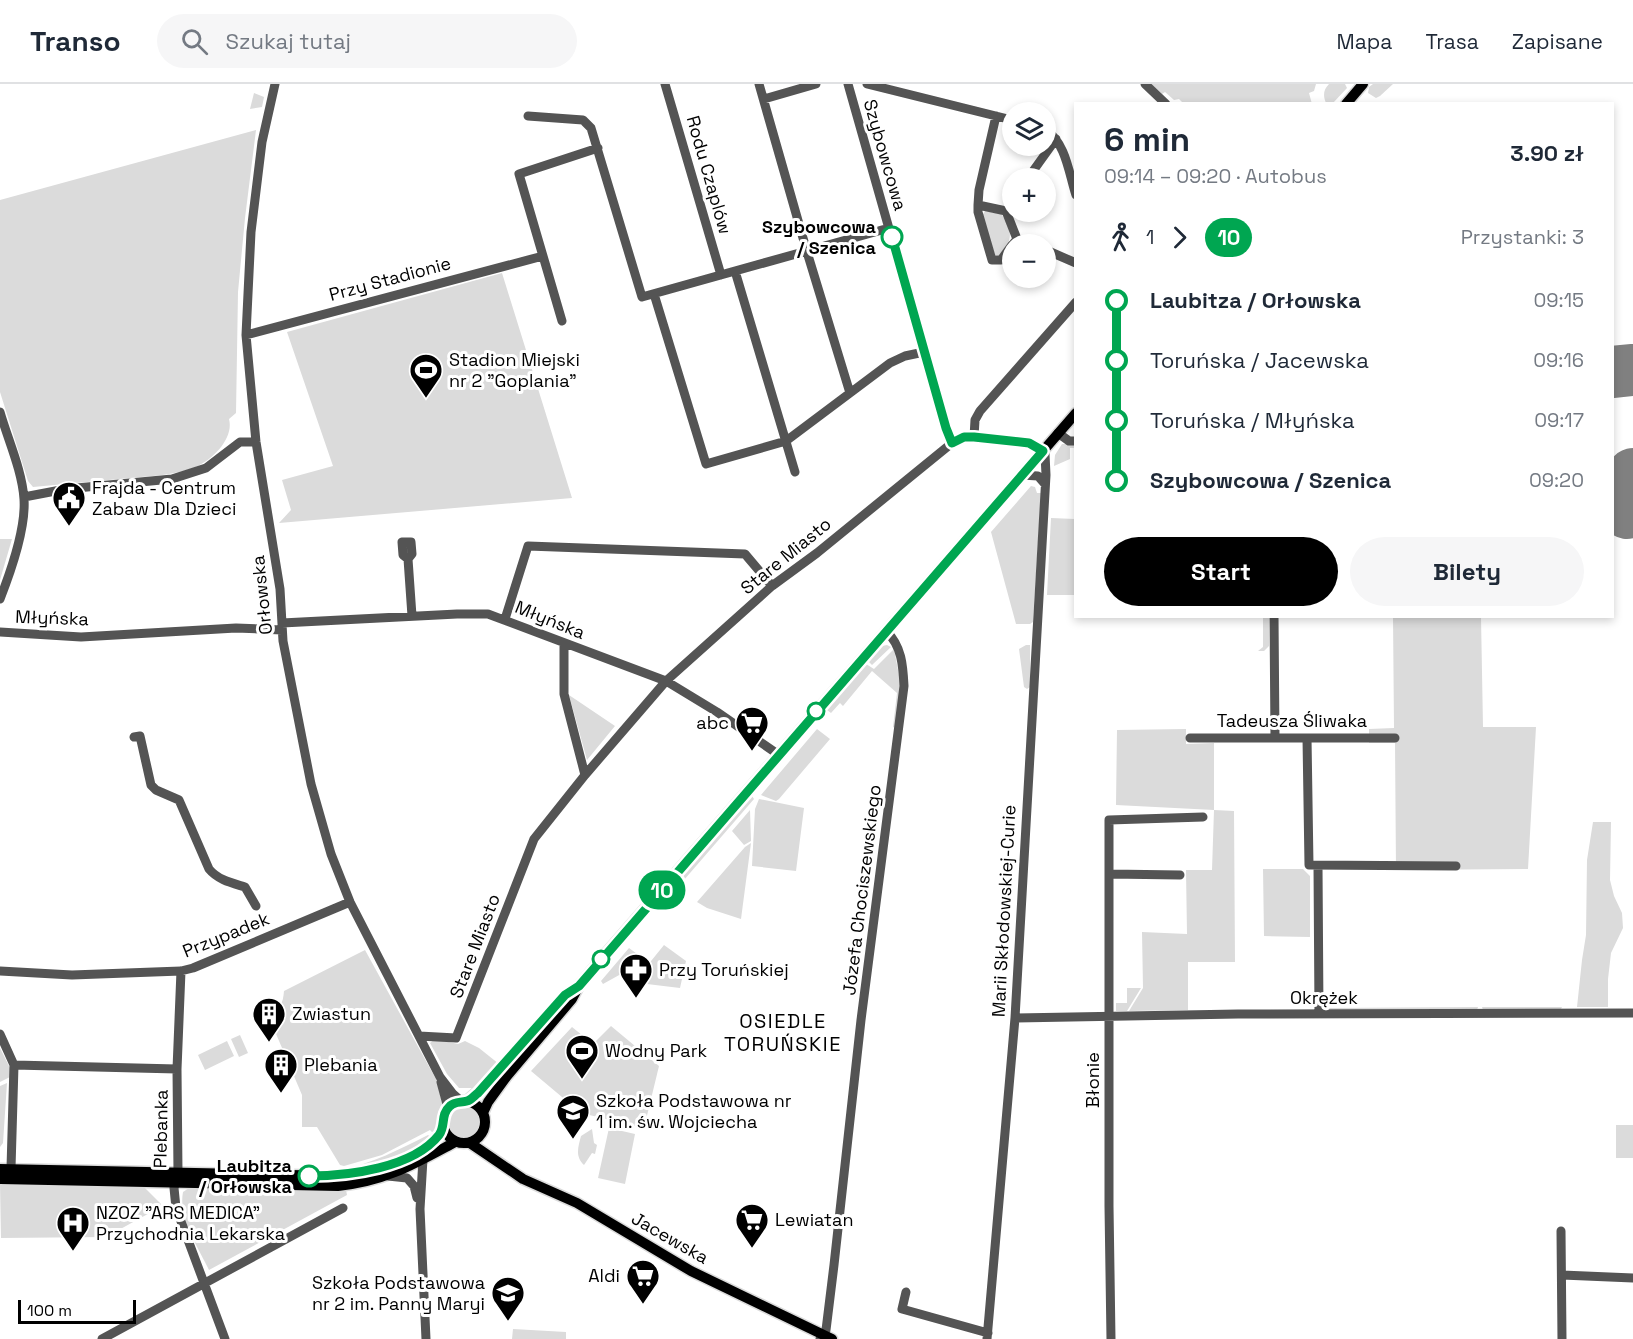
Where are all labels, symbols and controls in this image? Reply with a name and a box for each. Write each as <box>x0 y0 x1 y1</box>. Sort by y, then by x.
search box <box>157 14 577 68</box>
text: Transo <box>30 23 121 59</box>
icon: search <box>178 25 211 58</box>
text: Szukaj tutaj <box>226 27 351 55</box>
text: Mapa <box>1337 28 1392 55</box>
text: Trasa <box>1425 28 1479 55</box>
text: Zapisane <box>1512 28 1603 55</box>
street label: Szybowcowa <box>859 97 912 213</box>
map controls <box>1002 102 1056 288</box>
button: layers <box>1002 102 1056 156</box>
street label: Rodu Czaplów <box>682 113 737 237</box>
text: 6 min <box>1104 119 1190 161</box>
text: 3.90 zł <box>1510 139 1584 167</box>
text: 09:14 – 09:20 · Autobus <box>1104 163 1327 189</box>
button: + <box>1002 168 1056 222</box>
place label: Szybowcowa / Szenica <box>762 215 877 259</box>
icon: walk <box>1104 221 1137 254</box>
icon: forward <box>1163 221 1196 254</box>
text: 1 <box>1146 224 1154 250</box>
text: 10 <box>1217 224 1240 251</box>
text: Przystanki: 3 <box>1461 224 1584 250</box>
marker: Szybowcowa / Szenica <box>881 226 903 248</box>
button: − <box>1002 234 1056 288</box>
street label: Przy Stadionie <box>326 251 453 306</box>
text: Laubitza / Orłowska <box>1150 286 1361 314</box>
text: 09:15 <box>1534 287 1584 313</box>
text: Toruńska / Jacewska <box>1150 346 1369 374</box>
text: 09:16 <box>1533 347 1584 373</box>
place label: Stadion Miejski nr 2 "Goplania" <box>449 348 580 392</box>
sports icon: Stadion Miejski nr 2 "Goplania" <box>408 352 444 399</box>
text: Toruńska / Młyńska <box>1150 406 1355 434</box>
text: 09:17 <box>1534 407 1584 433</box>
text: Szybowcowa / Szenica <box>1150 466 1391 494</box>
text: 09:20 <box>1529 467 1584 493</box>
place label: Frajda - Centrum Zabaw Dla Dzieci <box>92 476 236 520</box>
public building icon: Frajda - Centrum Zabaw Dla Dzieci <box>51 480 87 527</box>
street label: Stare Miasto <box>736 512 836 599</box>
button: Start <box>1104 537 1338 606</box>
button: Bilety <box>1350 537 1584 606</box>
street label: Orłowska <box>246 554 277 636</box>
street label: Młyńska <box>512 595 589 644</box>
street label: Młyńska <box>15 605 89 630</box>
unlabelled marker <box>807 702 825 720</box>
supermarket icon: abc <box>734 705 770 752</box>
street label: Tadeusza Śliwaka <box>1217 709 1367 732</box>
place label: abc <box>696 711 729 734</box>
street label: Józefa Chociszewskiego <box>837 783 886 997</box>
street label: Marii Skłodowskiej-Curie <box>986 804 1021 1018</box>
line badge: 10 <box>635 870 689 910</box>
text: 10 <box>650 877 674 904</box>
street label: Stare Miasto <box>444 890 505 1001</box>
street label: Przypadek <box>179 907 273 962</box>
unlabelled marker <box>592 950 610 968</box>
pharmacy icon: Przy Toruńskiej <box>618 952 654 999</box>
place label: Przy Toruńskiej <box>659 958 789 981</box>
street label: Okrężek <box>1290 986 1358 1009</box>
building icon: Zwiastun <box>251 996 287 1043</box>
place label: Zwiastun <box>292 1002 371 1025</box>
district label: OSIEDLE TORUŃSKIE <box>724 1008 842 1057</box>
sports icon: Wodny Park <box>564 1033 600 1080</box>
place label: Wodny Park <box>605 1039 707 1062</box>
building icon: Plebania <box>263 1047 299 1094</box>
street label: Błonie <box>1081 1052 1104 1108</box>
place label: Plebania <box>304 1053 378 1076</box>
street label: Plebanka <box>148 1089 173 1169</box>
place label: Szkoła Podstawowa nr 1 im. św. Wojciecha <box>596 1089 792 1133</box>
school or university icon: Szkoła Podstawowa nr 1 im. św. Wojciecha <box>555 1093 591 1140</box>
place label: Laubitza / Orłowska <box>198 1154 293 1198</box>
marker: Laubitza / Orłowska <box>298 1165 320 1187</box>
place label: NZOZ "ARS MEDICA" Przychodnia Lekarska <box>96 1201 285 1245</box>
supermarket icon: Lewiatan <box>734 1202 770 1249</box>
hospital icon: NZOZ "ARS MEDICA" Przychodnia Lekarska <box>55 1205 91 1252</box>
street label: Jacewska <box>628 1206 713 1269</box>
place label: Lewiatan <box>775 1208 853 1231</box>
supermarket icon: Aldi <box>625 1258 661 1305</box>
place label: Aldi <box>588 1264 620 1287</box>
place label: Szkoła Podstawowa nr 2 im. Panny Maryi <box>312 1271 485 1315</box>
school or university icon: Szkoła Podstawowa nr 2 im. Panny Maryi <box>490 1275 526 1322</box>
scale bar <box>18 1297 136 1324</box>
text: 100 m <box>27 1300 72 1321</box>

